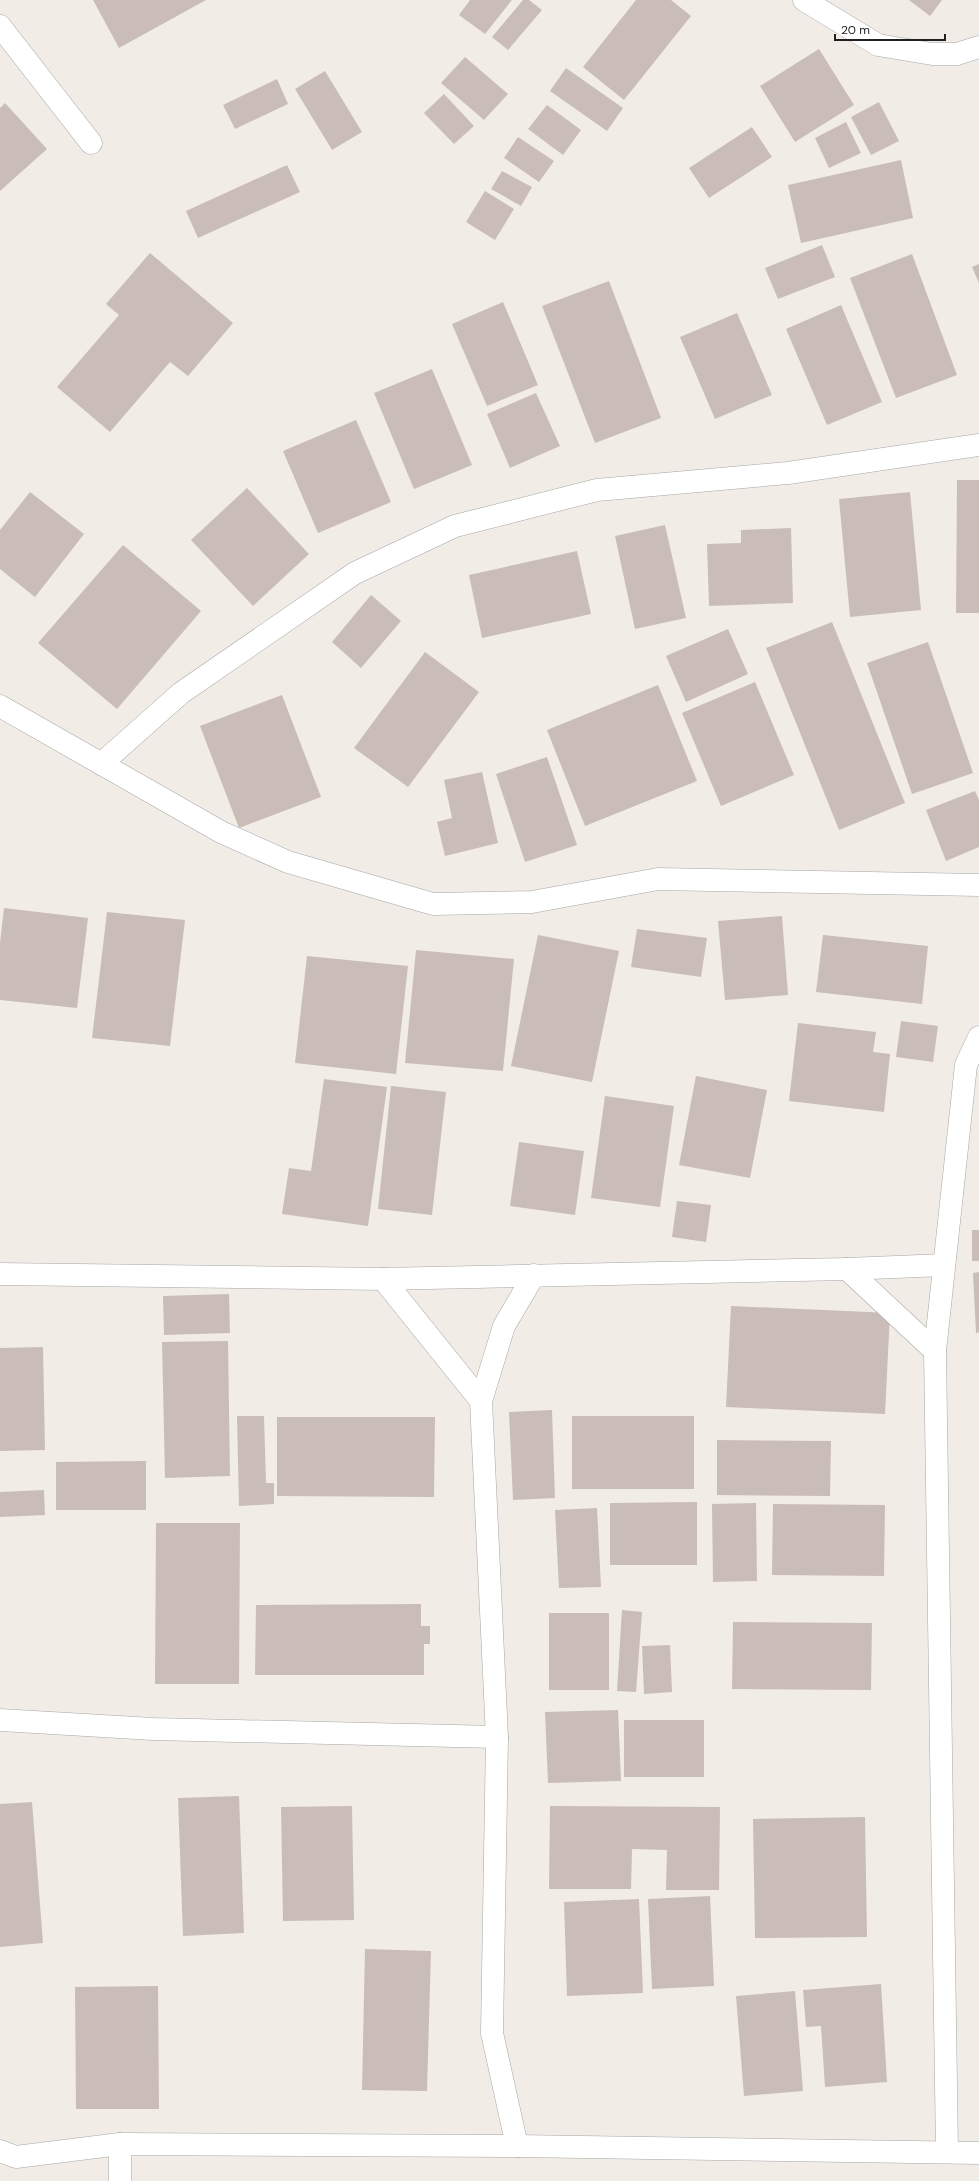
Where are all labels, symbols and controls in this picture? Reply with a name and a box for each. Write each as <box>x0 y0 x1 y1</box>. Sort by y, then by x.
scale bar <box>835 16 945 42</box>
text: 20 m <box>841 22 870 38</box>

